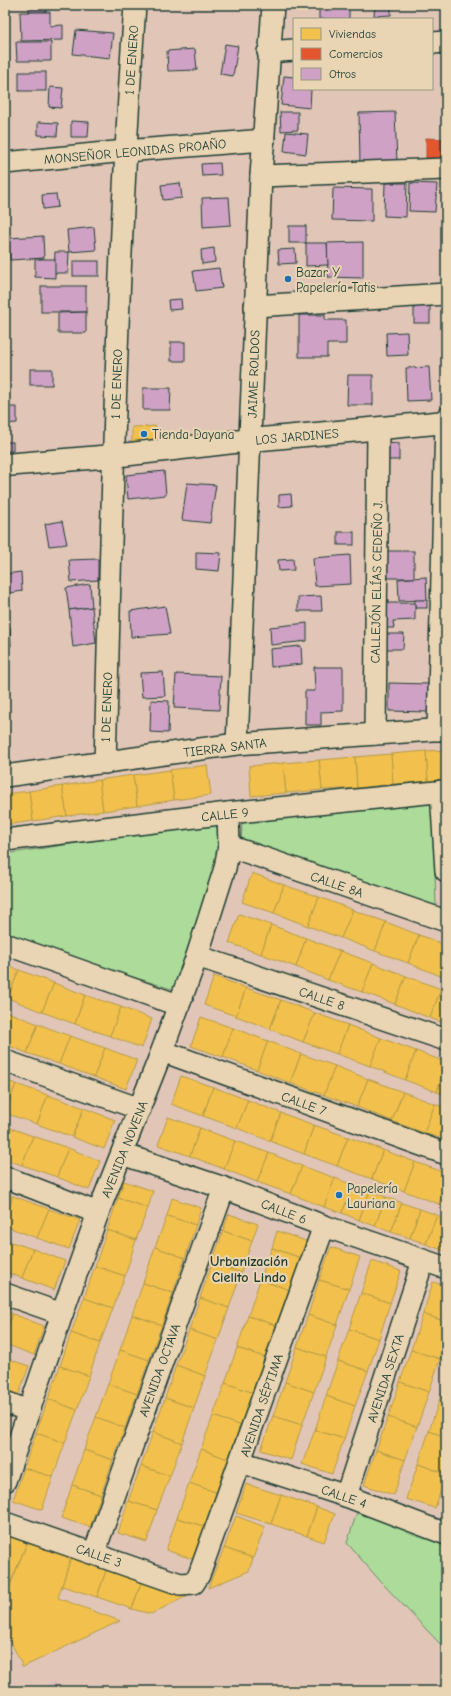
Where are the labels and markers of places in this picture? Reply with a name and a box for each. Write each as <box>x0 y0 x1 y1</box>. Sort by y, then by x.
place label: Bazar Y Papelería Tatis <box>296 265 376 295</box>
marker: Bazar Y Papelería Tatis <box>283 274 293 284</box>
place label: Tienda Dayana <box>152 427 235 442</box>
marker: Tienda Dayana <box>139 429 149 439</box>
place label: Papelería Lauriana <box>347 1181 398 1211</box>
marker: Papelería Lauriana <box>334 1190 344 1200</box>

